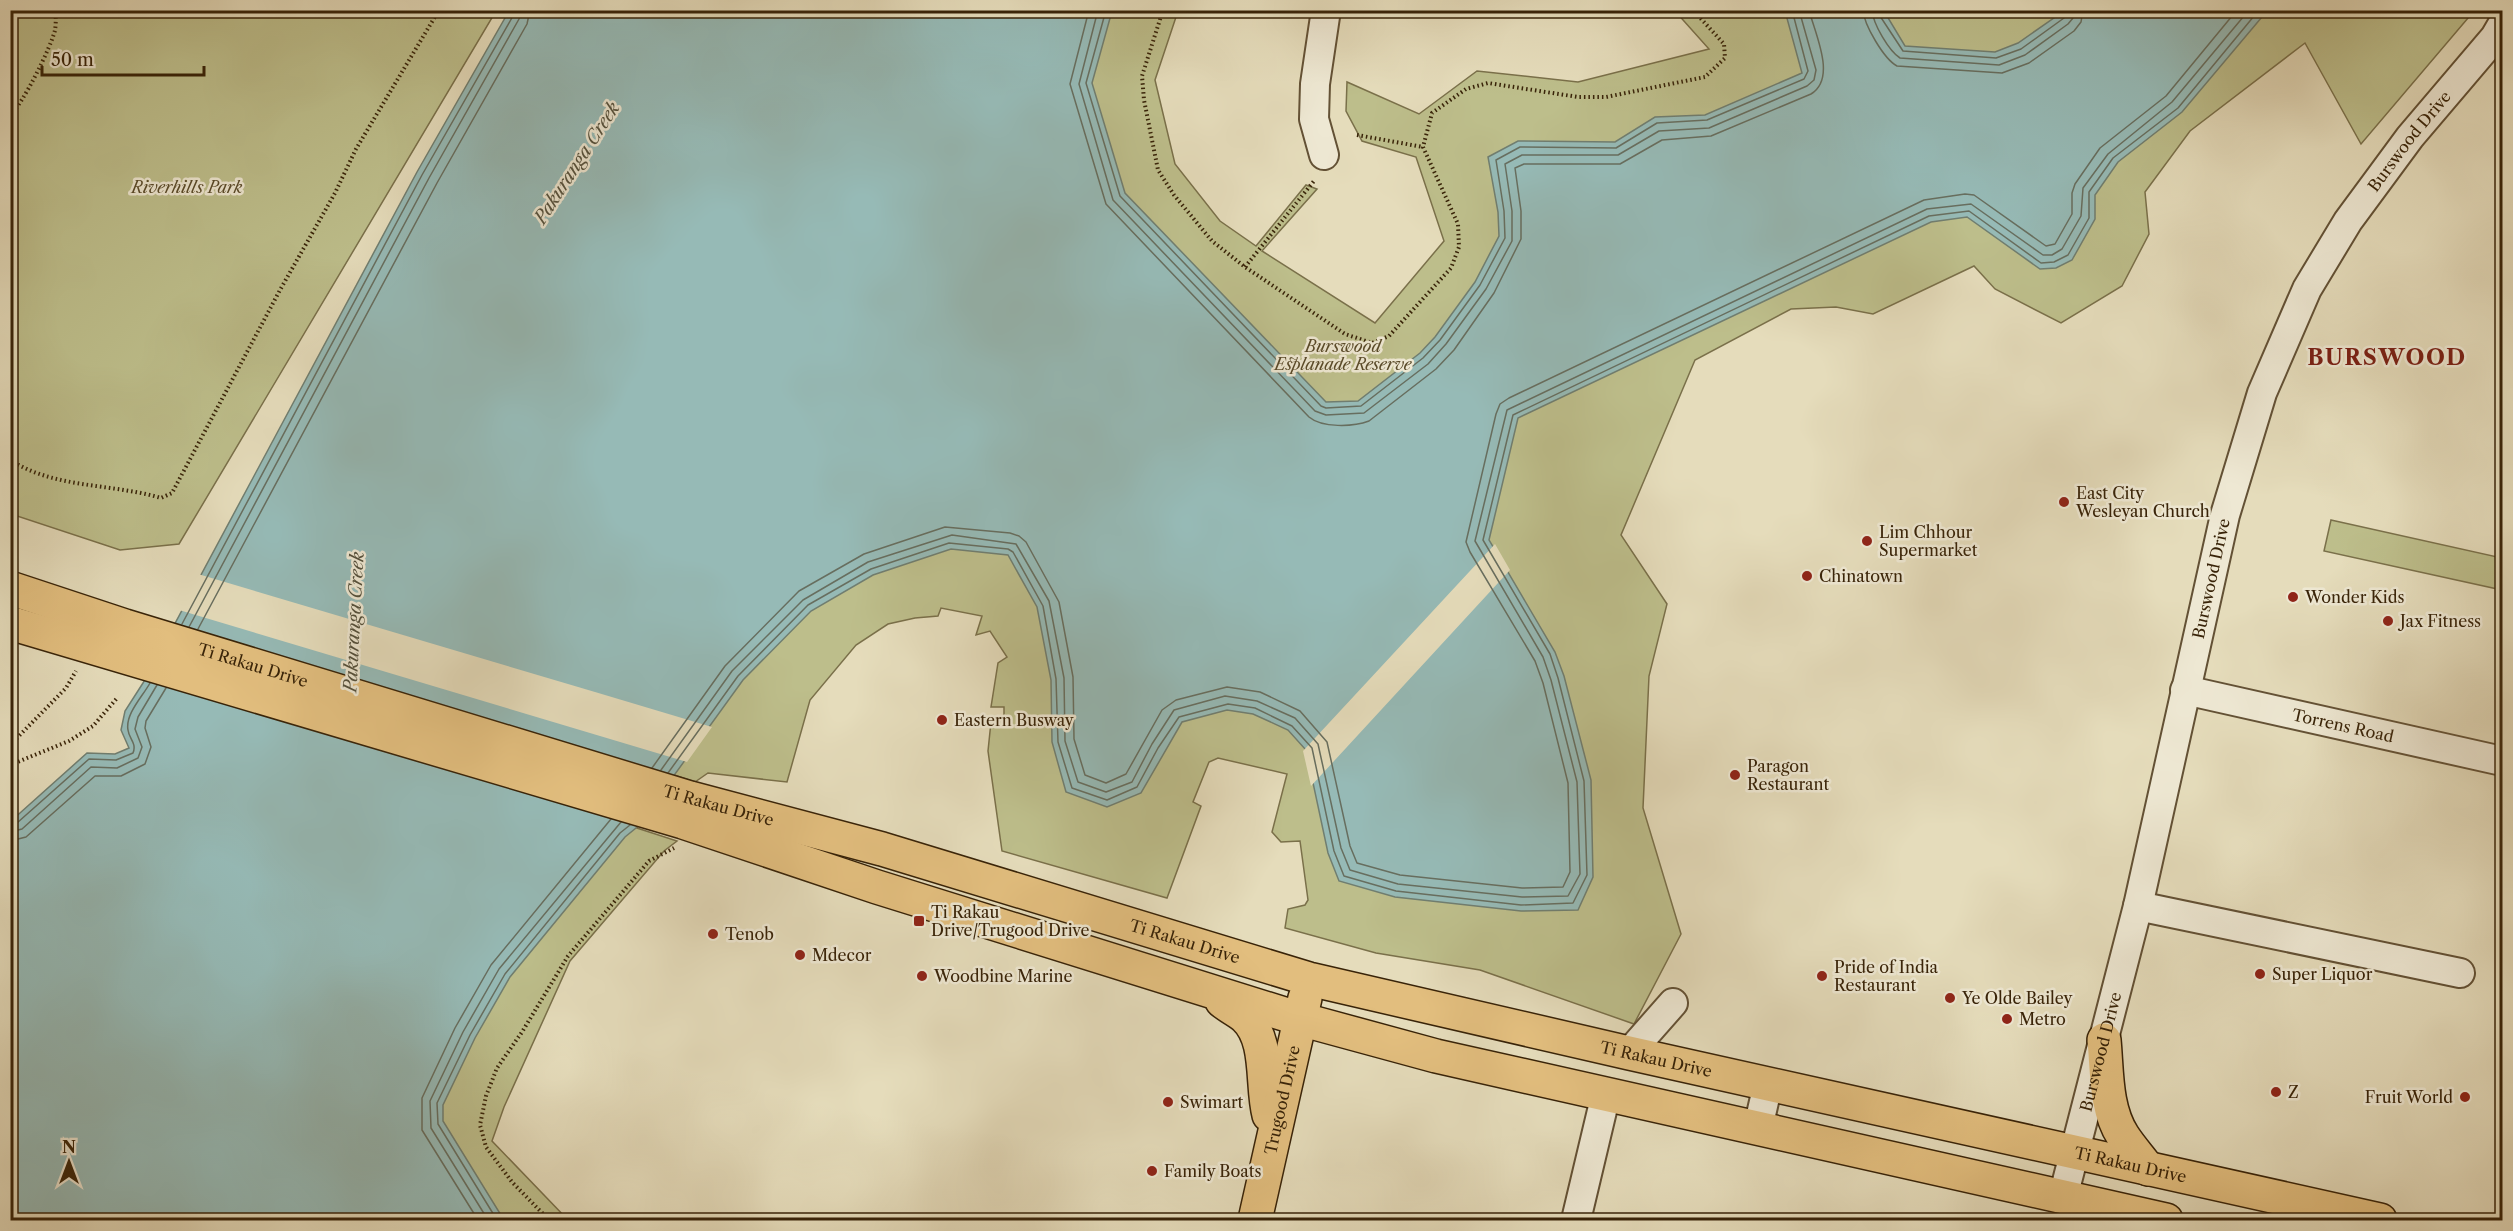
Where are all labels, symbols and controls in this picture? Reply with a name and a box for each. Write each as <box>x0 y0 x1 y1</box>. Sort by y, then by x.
scale bar <box>42 39 204 77</box>
text: 50 m <box>51 49 94 71</box>
street label: Burswood Drive <box>2363 87 2455 195</box>
water label: Pakuranga Creek <box>528 98 625 230</box>
park label: Riverhills Park <box>130 177 243 197</box>
park label: Burswood Esplanade Reserve <box>1272 336 1413 374</box>
district label: BURSWOOD <box>2307 344 2467 371</box>
place label: East City Wesleyan Church <box>2075 483 2210 521</box>
marker: East City Wesleyan Church <box>2057 495 2071 509</box>
street label: Burswood Drive <box>2188 516 2234 641</box>
place label: Lim Chhour Supermarket <box>1879 522 1978 560</box>
marker: Lim Chhour Supermarket <box>1860 534 1874 548</box>
water label: Pakuranga Creek <box>339 551 369 695</box>
place label: Chinatown <box>1819 566 1903 586</box>
marker: Chinatown <box>1800 569 1814 583</box>
place label: Wonder Kids <box>2304 587 2404 607</box>
marker: Wonder Kids <box>2286 590 2300 604</box>
place label: Jax Fitness <box>2397 611 2481 631</box>
marker: Jax Fitness <box>2381 614 2395 628</box>
street label: Ti Rakau Drive <box>196 639 311 691</box>
street label: Torrens Road <box>2290 704 2396 747</box>
place label: Eastern Busway <box>954 710 1075 730</box>
marker: Eastern Busway <box>935 713 949 727</box>
place label: Paragon Restaurant <box>1747 756 1830 794</box>
marker: Paragon Restaurant <box>1728 768 1742 782</box>
street label: Ti Rakau Drive <box>660 780 776 830</box>
place label: Ti Rakau Drive/Trugood Drive <box>931 902 1090 940</box>
marker: Ti Rakau Drive/Trugood Drive <box>912 914 926 928</box>
street label: Ti Rakau Drive <box>1127 915 1242 967</box>
place label: Tenob <box>725 924 774 944</box>
marker: Tenob <box>706 927 720 941</box>
place label: Mdecor <box>812 945 872 965</box>
marker: Mdecor <box>793 948 807 962</box>
place label: Pride of India Restaurant <box>1834 957 1939 995</box>
place label: Super Liquor <box>2272 964 2373 984</box>
place label: Woodbine Marine <box>933 966 1072 986</box>
marker: Super Liquor <box>2253 967 2267 981</box>
marker: Woodbine Marine <box>915 969 929 983</box>
marker: Pride of India Restaurant <box>1815 969 1829 983</box>
place label: Ye Olde Bailey <box>1961 988 2074 1008</box>
street label: Burswood Drive <box>2075 990 2125 1114</box>
marker: Ye Olde Bailey <box>1943 991 1957 1005</box>
place label: Metro <box>2019 1009 2066 1029</box>
marker: Metro <box>2000 1012 2014 1026</box>
street label: Ti Rakau Drive <box>1598 1037 1714 1081</box>
street label: Trugood Drive <box>1260 1044 1304 1156</box>
place label: Z <box>2288 1082 2299 1102</box>
marker: Z <box>2269 1085 2283 1099</box>
place label: Fruit World <box>2365 1087 2453 1107</box>
marker: Fruit World <box>2458 1090 2472 1104</box>
place label: Swimart <box>1180 1092 1244 1112</box>
marker: Swimart <box>1161 1095 1175 1109</box>
north arrow <box>39 1132 99 1192</box>
text: N <box>62 1137 76 1157</box>
street label: Ti Rakau Drive <box>2073 1142 2188 1187</box>
place label: Family Boats <box>1164 1161 1261 1181</box>
marker: Family Boats <box>1145 1164 1159 1178</box>

